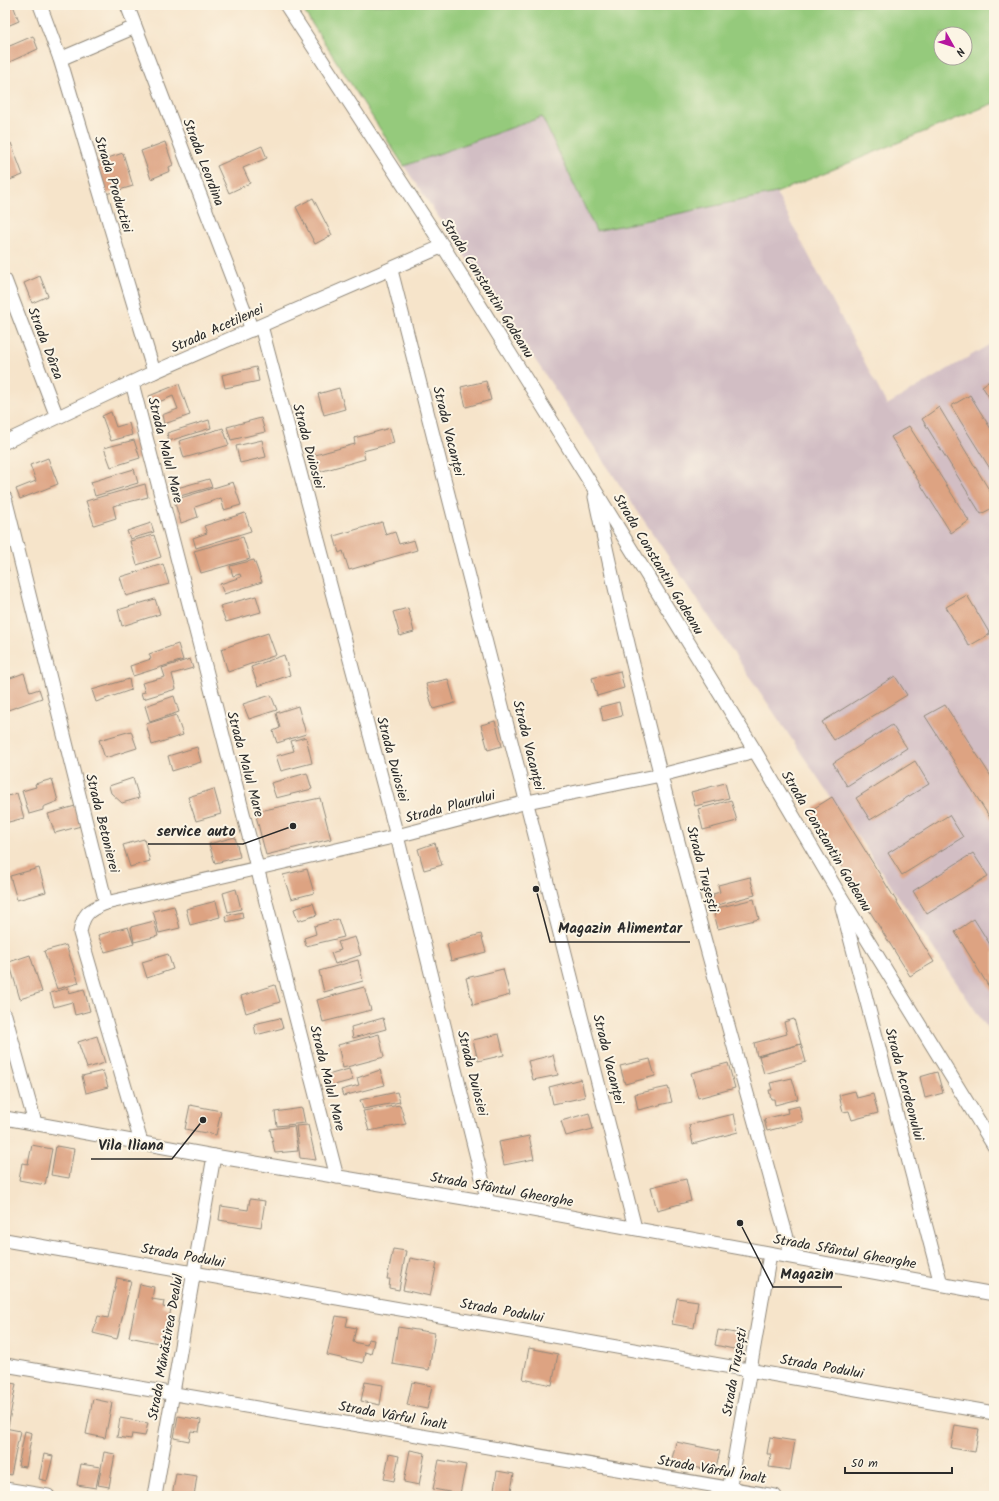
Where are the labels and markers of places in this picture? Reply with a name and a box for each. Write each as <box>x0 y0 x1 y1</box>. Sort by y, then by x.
callout: service auto <box>148 817 243 844</box>
callout: Magazin Alimentar <box>550 915 690 942</box>
callout: Vila Iliana <box>91 1132 172 1159</box>
callout: Magazin <box>773 1260 842 1287</box>

